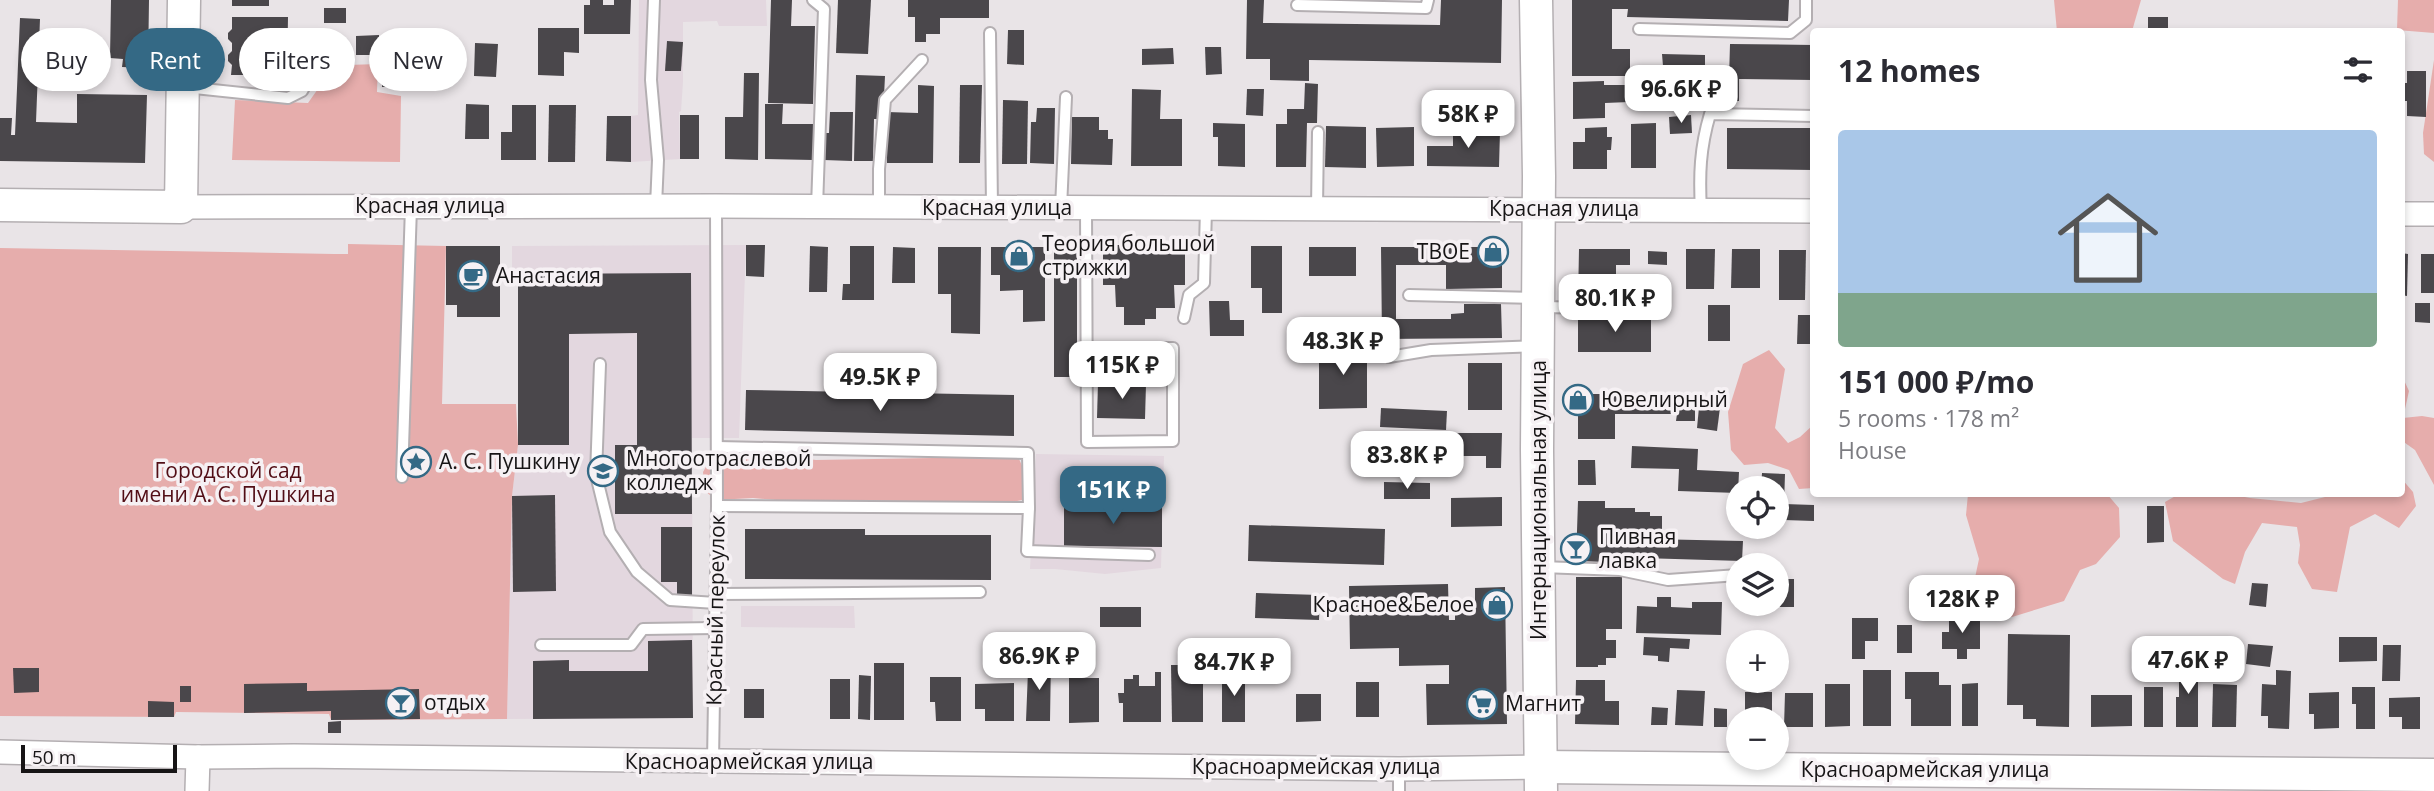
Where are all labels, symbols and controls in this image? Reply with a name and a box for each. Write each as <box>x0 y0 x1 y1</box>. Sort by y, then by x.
chip: Buy <box>21 28 111 91</box>
chip: Rent <box>125 28 225 91</box>
chip: Filters <box>239 28 355 91</box>
chip: New <box>369 28 467 91</box>
text: 12 homes <box>1838 50 1981 91</box>
icon: filters <box>2339 51 2377 89</box>
pin: 96.6K ₽ <box>1616 66 1746 125</box>
text: 96.6K ₽ <box>1641 72 1721 104</box>
pin: 58K ₽ <box>1419 90 1517 150</box>
text: 58K ₽ <box>1438 97 1498 129</box>
icon: home <box>2045 175 2171 301</box>
street label: Красная улица <box>355 191 505 219</box>
street label: Красная улица <box>922 193 1072 221</box>
street label: Красная улица <box>1489 194 1639 222</box>
place label: Теория большой стрижки <box>1042 229 1215 281</box>
shop icon: ТВОЕ <box>1476 235 1510 269</box>
place label: ТВОЕ <box>1417 237 1470 265</box>
shop icon: Теория большой стрижки <box>1002 239 1036 273</box>
cafe icon: Анастасия <box>456 259 490 293</box>
place label: Анастасия <box>496 261 601 289</box>
pin: 80.1K ₽ <box>1550 274 1680 334</box>
text: 80.1K ₽ <box>1575 281 1655 313</box>
pin: 48.3K ₽ <box>1278 318 1408 377</box>
text: 48.3K ₽ <box>1303 324 1383 356</box>
pin: 115K ₽ <box>1065 342 1179 401</box>
text: 115K ₽ <box>1085 348 1159 380</box>
pin: 49.5K ₽ <box>815 354 945 413</box>
text: 49.5K ₽ <box>840 360 920 392</box>
street label: Интернациональная улица <box>1524 360 1552 640</box>
text: 151 000 ₽/mo <box>1838 361 2034 402</box>
shop icon: Ювелирный <box>1561 383 1595 417</box>
place label: Ювелирный <box>1601 385 1728 413</box>
text: 5 rooms · 178 m² <box>1838 402 2019 434</box>
pin: 83.8K ₽ <box>1342 432 1472 491</box>
text: House <box>1838 434 1907 466</box>
text: 83.8K ₽ <box>1367 438 1447 470</box>
place label: Многоотраслевой колледж <box>626 444 811 496</box>
place icon: А. С. Пушкину <box>399 445 433 479</box>
place label: А. С. Пушкину <box>439 447 580 475</box>
school or university icon: Многоотраслевой колледж <box>586 454 620 488</box>
park label: Городской сад имени А. С. Пушкина <box>121 456 335 508</box>
pin: 151K ₽ <box>1056 466 1170 526</box>
text: 151K ₽ <box>1076 473 1150 505</box>
map controls <box>1726 476 1789 770</box>
button: locate <box>1726 476 1789 539</box>
street label: Красный переулок <box>699 514 731 706</box>
place label: Пивная лавка <box>1599 522 1676 574</box>
bar icon: Пивная лавка <box>1559 532 1593 566</box>
button: layers <box>1726 553 1789 616</box>
pin: 128K ₽ <box>1905 576 2019 635</box>
text: 128K ₽ <box>1925 582 1999 614</box>
shop icon: Красное&Белое <box>1480 588 1514 622</box>
place label: Красное&Белое <box>1313 590 1474 618</box>
button: + <box>1726 630 1789 693</box>
pin: 86.9K ₽ <box>974 632 1104 692</box>
pin: 47.6K ₽ <box>2123 636 2253 696</box>
pin: 84.7K ₽ <box>1169 638 1299 698</box>
text: 86.9K ₽ <box>999 639 1079 671</box>
text: 47.6K ₽ <box>2148 643 2228 675</box>
text: 84.7K ₽ <box>1194 645 1274 677</box>
bar icon: отдых <box>384 686 418 720</box>
supermarket icon: Магнит <box>1465 687 1499 721</box>
place label: отдых <box>424 688 486 716</box>
place label: Магнит <box>1505 689 1581 717</box>
button: − <box>1726 707 1789 770</box>
scale bar <box>21 742 177 774</box>
text: 50 m <box>32 744 76 770</box>
street label: Красноармейская улица <box>625 747 873 775</box>
street label: Красноармейская улица <box>1192 752 1440 780</box>
street label: Красноармейская улица <box>1801 755 2049 783</box>

